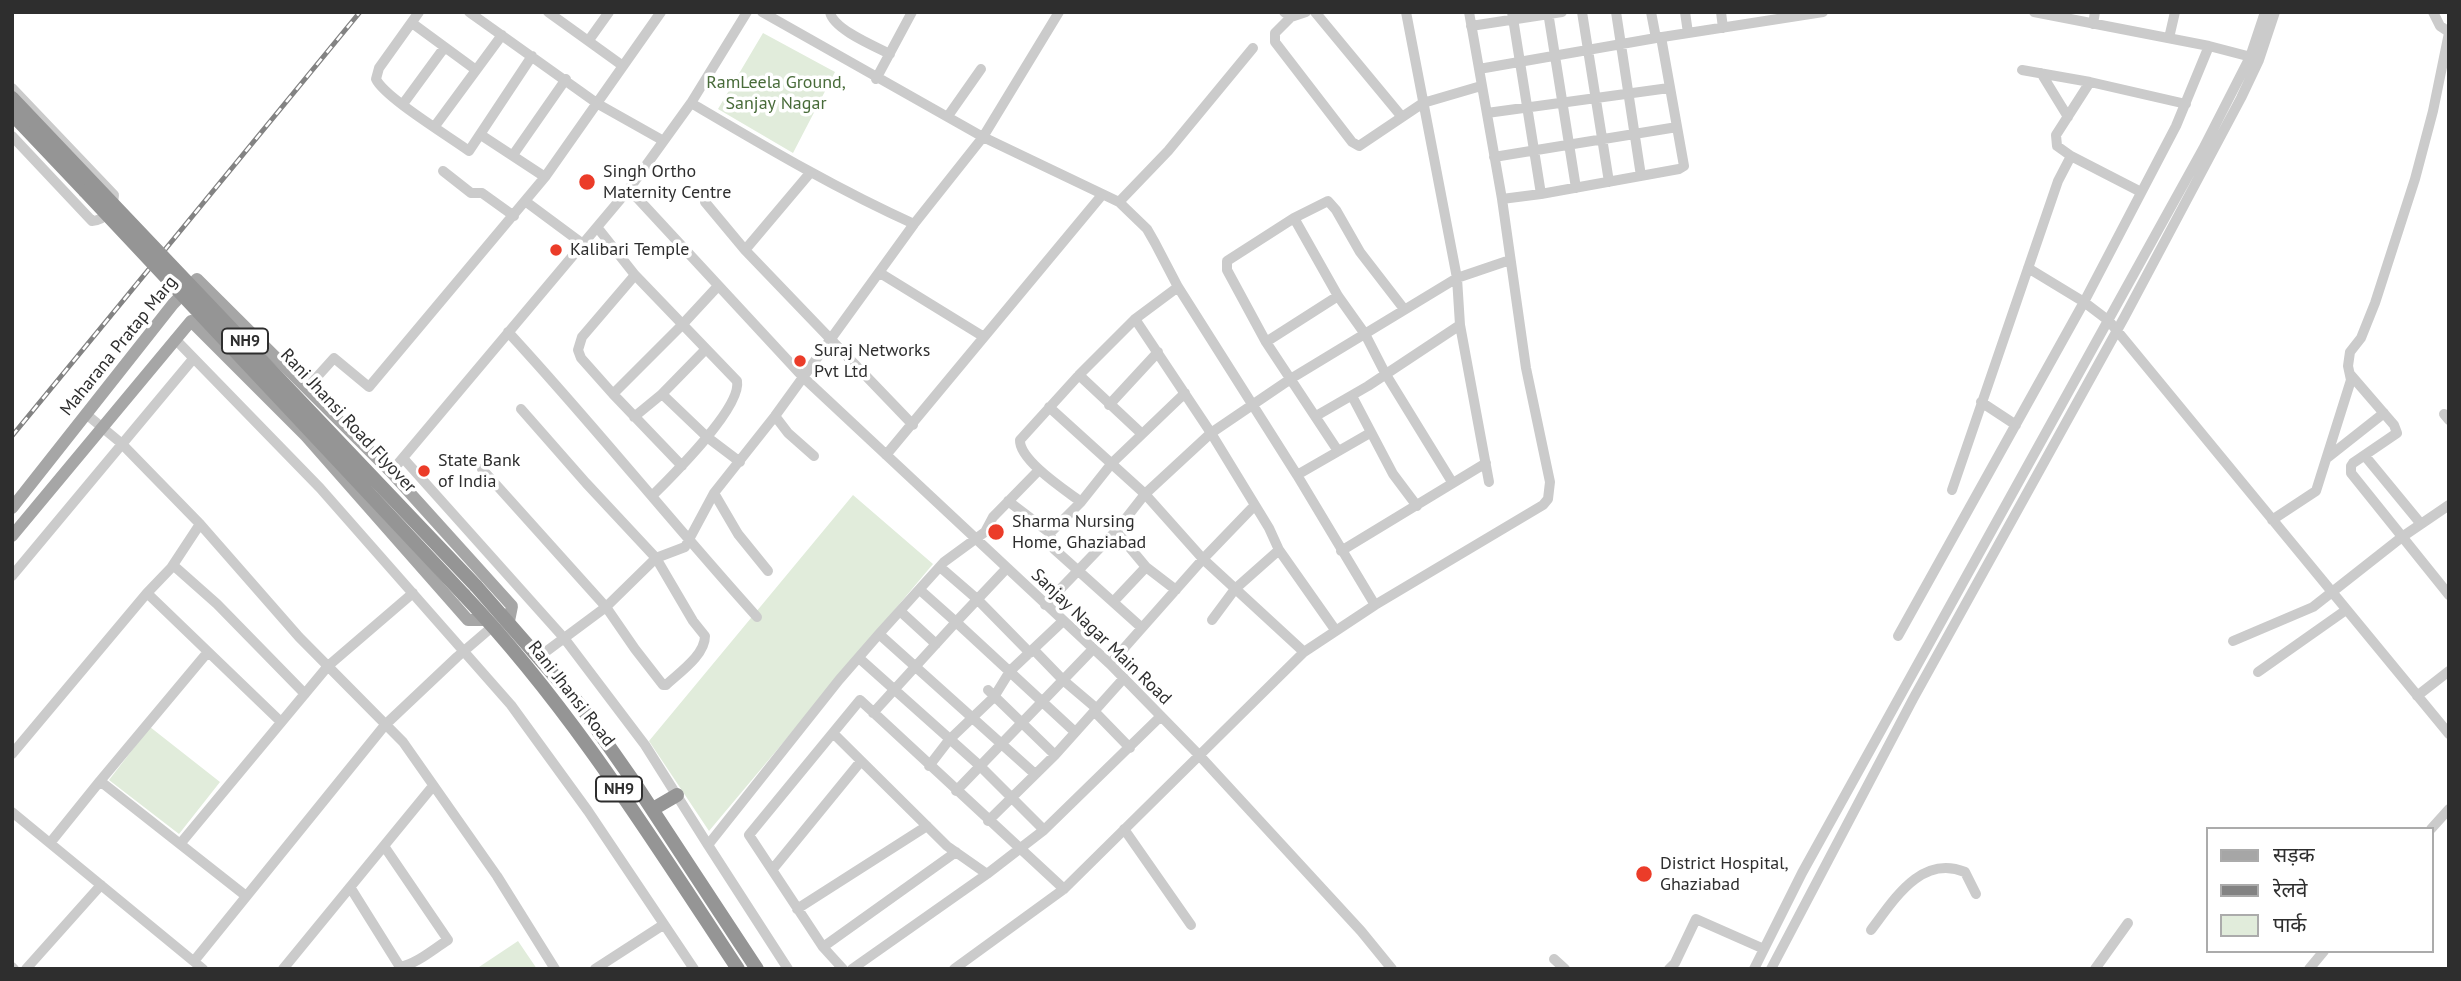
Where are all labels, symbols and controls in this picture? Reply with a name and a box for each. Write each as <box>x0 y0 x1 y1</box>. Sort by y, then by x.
park label: RamLeela Ground, Sanjay Nagar <box>706 72 846 114</box>
place label: Singh Ortho Maternity Centre <box>603 161 731 204</box>
marker: Singh Ortho Maternity Centre <box>577 172 597 192</box>
place label: Kalibari Temple <box>570 239 689 261</box>
marker: Kalibari Temple <box>548 242 564 258</box>
street label: Maharana Pratap Marg <box>56 272 182 420</box>
road number: NH9 <box>222 328 268 354</box>
place label: Suraj Networks Pvt Ltd <box>814 340 930 382</box>
street label: Rani Jhansi Road Flyover <box>276 345 420 497</box>
marker: Suraj Networks Pvt Ltd <box>792 353 808 369</box>
place label: State Bank of India <box>438 450 520 492</box>
marker: State Bank of India <box>416 463 432 479</box>
place label: Sharma Nursing Home, Ghaziabad <box>1012 511 1146 554</box>
marker: Sharma Nursing Home, Ghaziabad <box>986 522 1006 542</box>
street label: Sanjay Nagar Main Road <box>1026 564 1176 710</box>
street label: Rani Jhansi Road <box>523 637 619 751</box>
road number: NH9 <box>596 776 642 802</box>
legend <box>2206 827 2433 953</box>
text: सड़क <box>2273 841 2315 868</box>
place label: District Hospital, Ghaziabad <box>1660 853 1788 896</box>
marker: District Hospital, Ghaziabad <box>1634 864 1654 884</box>
text: रेलवे <box>2273 876 2308 903</box>
text: पार्क <box>2273 911 2307 938</box>

